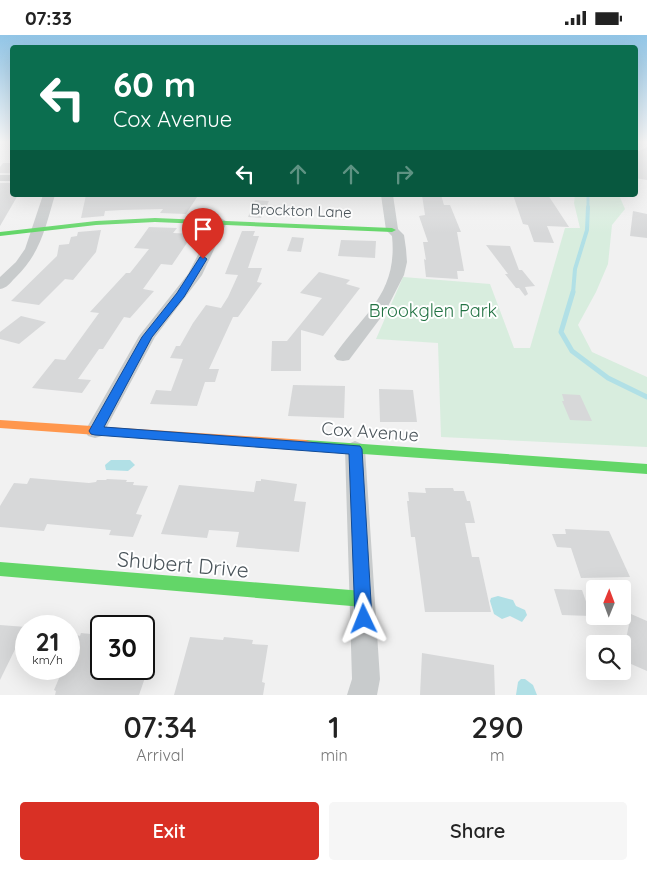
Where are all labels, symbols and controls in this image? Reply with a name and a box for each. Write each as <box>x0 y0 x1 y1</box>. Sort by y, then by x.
text: 07:33 <box>25 6 72 30</box>
text: 60 m <box>113 62 196 106</box>
icon: left <box>30 65 95 130</box>
text: Cox Avenue <box>113 105 232 133</box>
icon: left <box>231 160 259 188</box>
icon: ahead <box>284 160 312 188</box>
icon: ahead <box>337 160 365 188</box>
icon: right <box>390 160 418 188</box>
street label: Brockton Lane <box>250 199 352 222</box>
pin <box>182 208 224 259</box>
icon: arrive <box>189 215 217 243</box>
park label: Brookglen Park <box>369 299 497 322</box>
street label: Cox Avenue <box>321 417 420 446</box>
street label: Shubert Drive <box>116 545 250 583</box>
north arrow <box>586 580 631 625</box>
map controls <box>586 580 631 680</box>
position arrow <box>337 592 389 644</box>
speed limit sign: 30 <box>90 615 155 680</box>
text: 21 <box>36 626 59 657</box>
button: search <box>586 635 631 680</box>
text: km/h <box>32 652 63 667</box>
text: 07:34 <box>124 708 197 746</box>
text: 1 <box>328 708 340 746</box>
text: 290 <box>471 708 523 746</box>
text: Arrival <box>136 745 184 765</box>
text: min <box>320 745 348 765</box>
text: m <box>490 745 505 765</box>
button: Exit <box>20 802 319 860</box>
button: Share <box>329 802 627 860</box>

